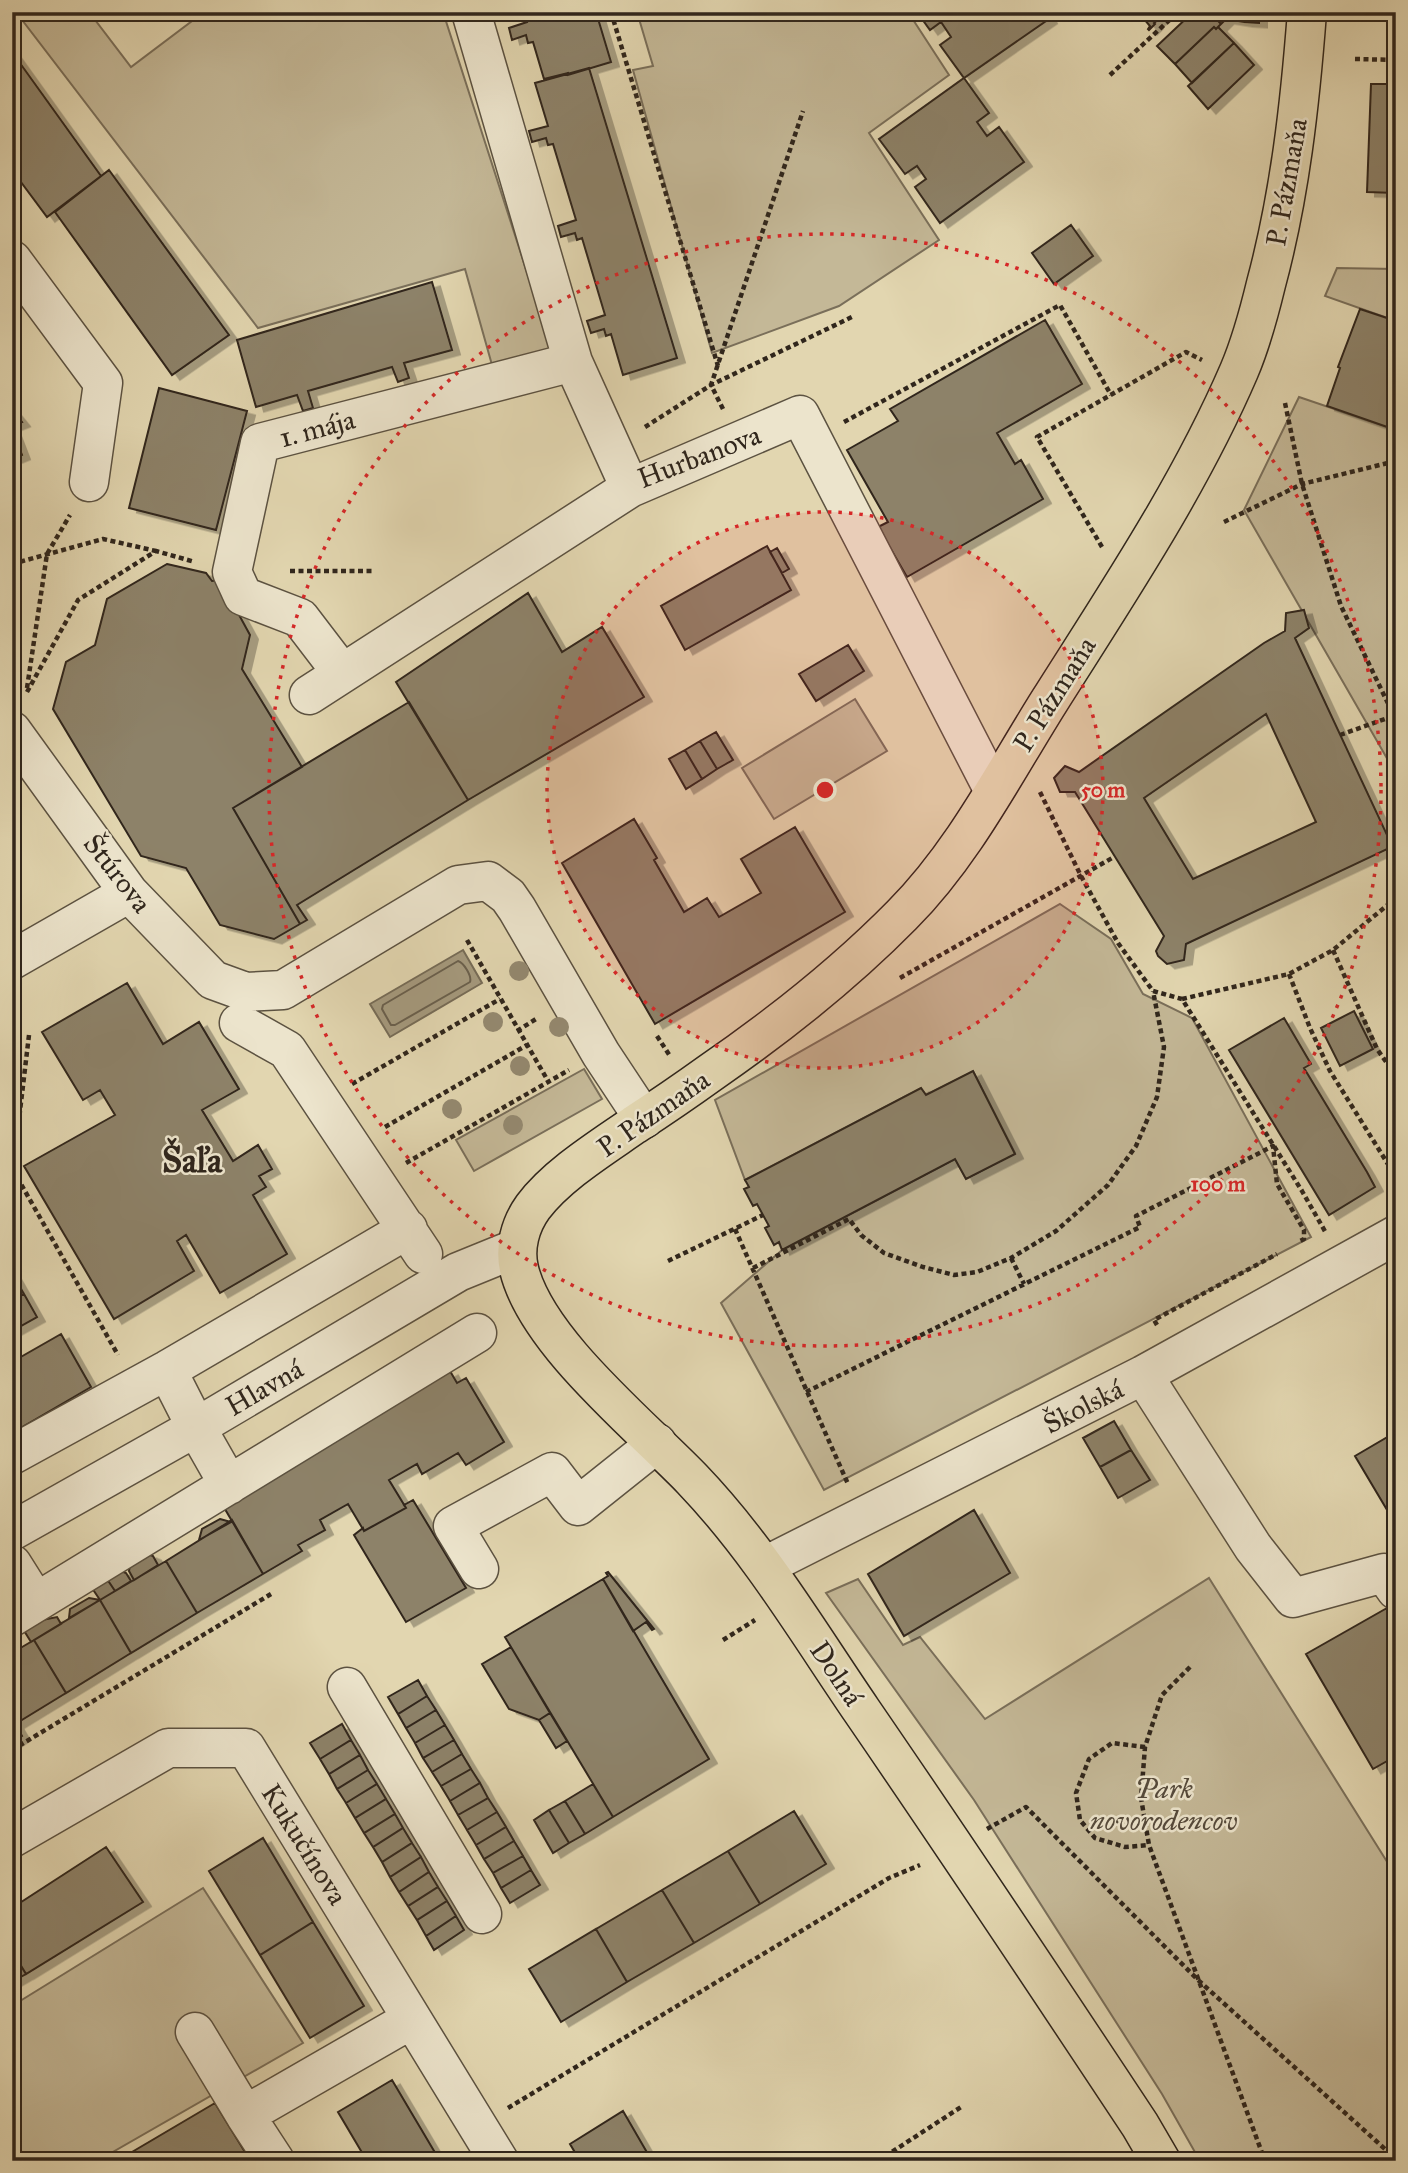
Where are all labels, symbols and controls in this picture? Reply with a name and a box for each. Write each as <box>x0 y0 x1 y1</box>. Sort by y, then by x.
street label: P. Pázmaňa <box>1258 115 1315 249</box>
street label: 1. mája <box>275 402 359 455</box>
street label: Hurbanova <box>633 417 766 496</box>
street label: P. Pázmaňa <box>1005 630 1104 758</box>
text: 50 m <box>1081 777 1125 803</box>
centre of rings <box>813 778 837 802</box>
street label: Štúrova <box>76 827 159 920</box>
street label: P. Pázmaňa <box>590 1062 716 1165</box>
district label: Šaľa <box>162 1137 223 1182</box>
text: 100 m <box>1191 1171 1246 1197</box>
street label: Hlavná <box>219 1351 309 1424</box>
street label: Školská <box>1037 1371 1129 1441</box>
street label: Dolná <box>802 1634 871 1713</box>
park label: Park novorodencov <box>1090 1771 1238 1838</box>
street label: Kukučínova <box>254 1777 356 1911</box>

